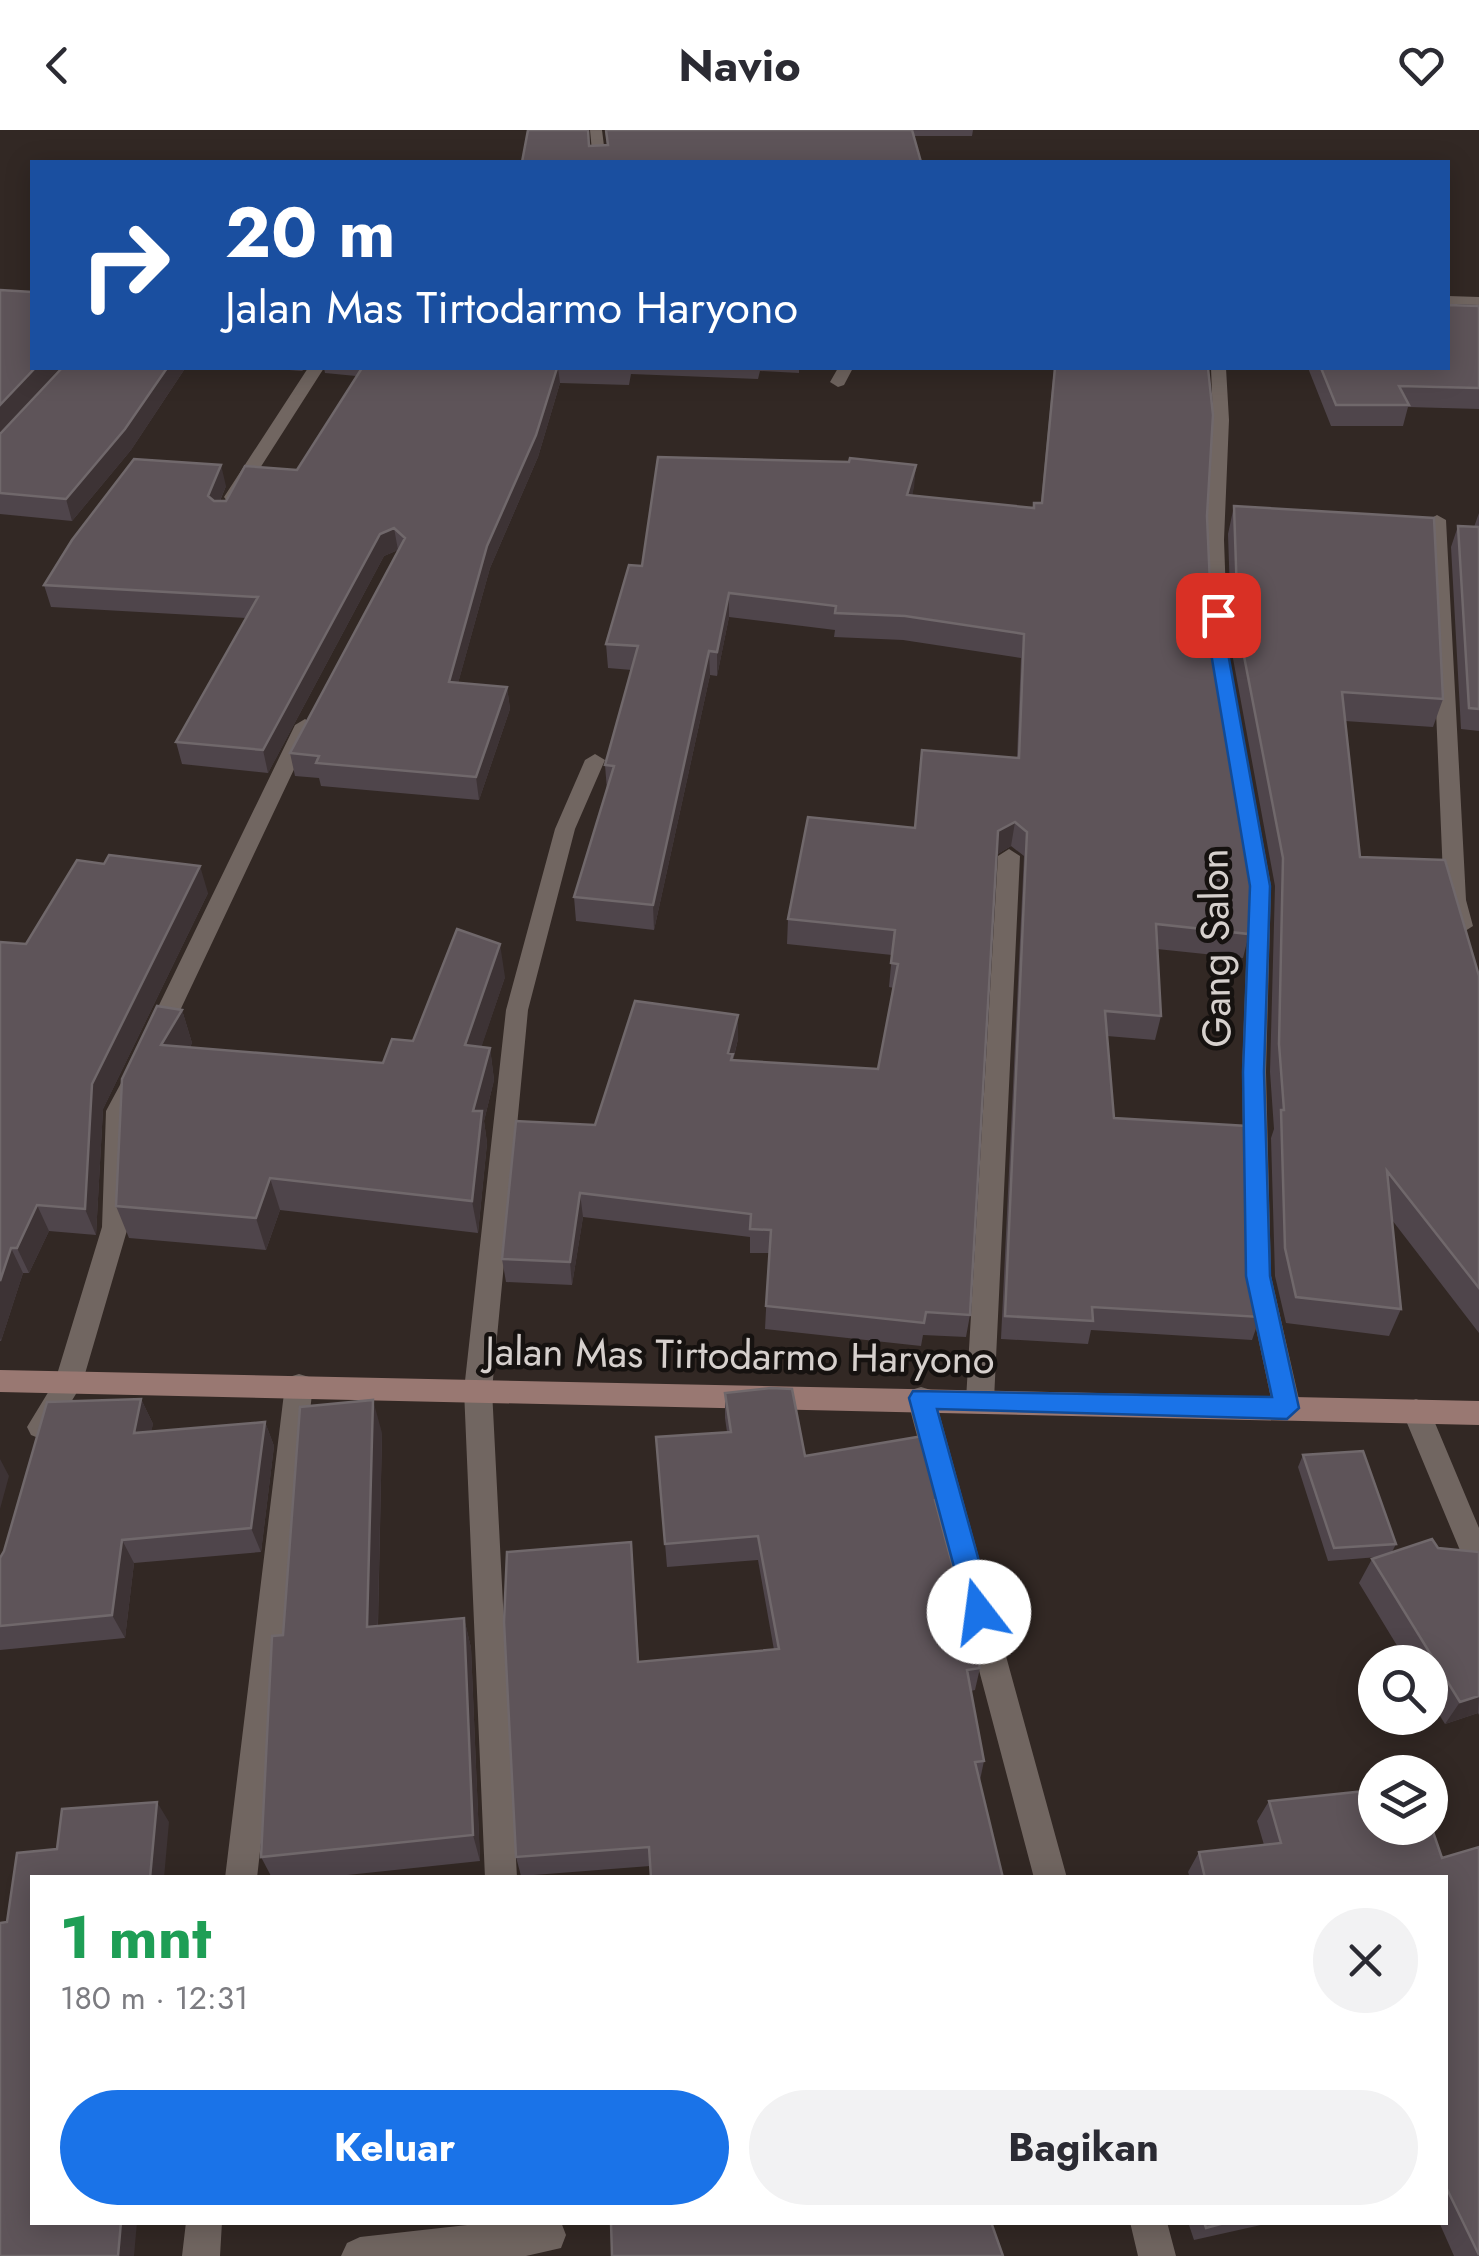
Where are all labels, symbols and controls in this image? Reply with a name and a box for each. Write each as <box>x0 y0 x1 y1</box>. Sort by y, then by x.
text: Navio <box>678 33 801 98</box>
icon: back <box>30 38 85 93</box>
icon: heart <box>1394 38 1449 93</box>
text: 20 m <box>225 182 396 283</box>
icon: right <box>60 200 190 330</box>
text: Jalan Mas Tirtodarmo Haryono <box>225 275 798 340</box>
pin <box>1176 573 1261 658</box>
icon: arrive <box>1191 588 1246 643</box>
street label: Gang Salon <box>1184 848 1246 1048</box>
street label: Jalan Mas Tirtodarmo Haryono <box>480 1321 995 1388</box>
position arrow <box>927 1560 1031 1664</box>
map controls <box>1358 1645 1448 1845</box>
button: search <box>1358 1645 1448 1735</box>
button: layers <box>1358 1755 1448 1845</box>
text: 1 mnt <box>60 1894 211 1981</box>
button: close <box>1313 1908 1418 2013</box>
text: 180 m · 12:31 <box>60 1975 249 2021</box>
button: Keluar <box>60 2090 729 2205</box>
button: Bagikan <box>749 2090 1418 2205</box>

